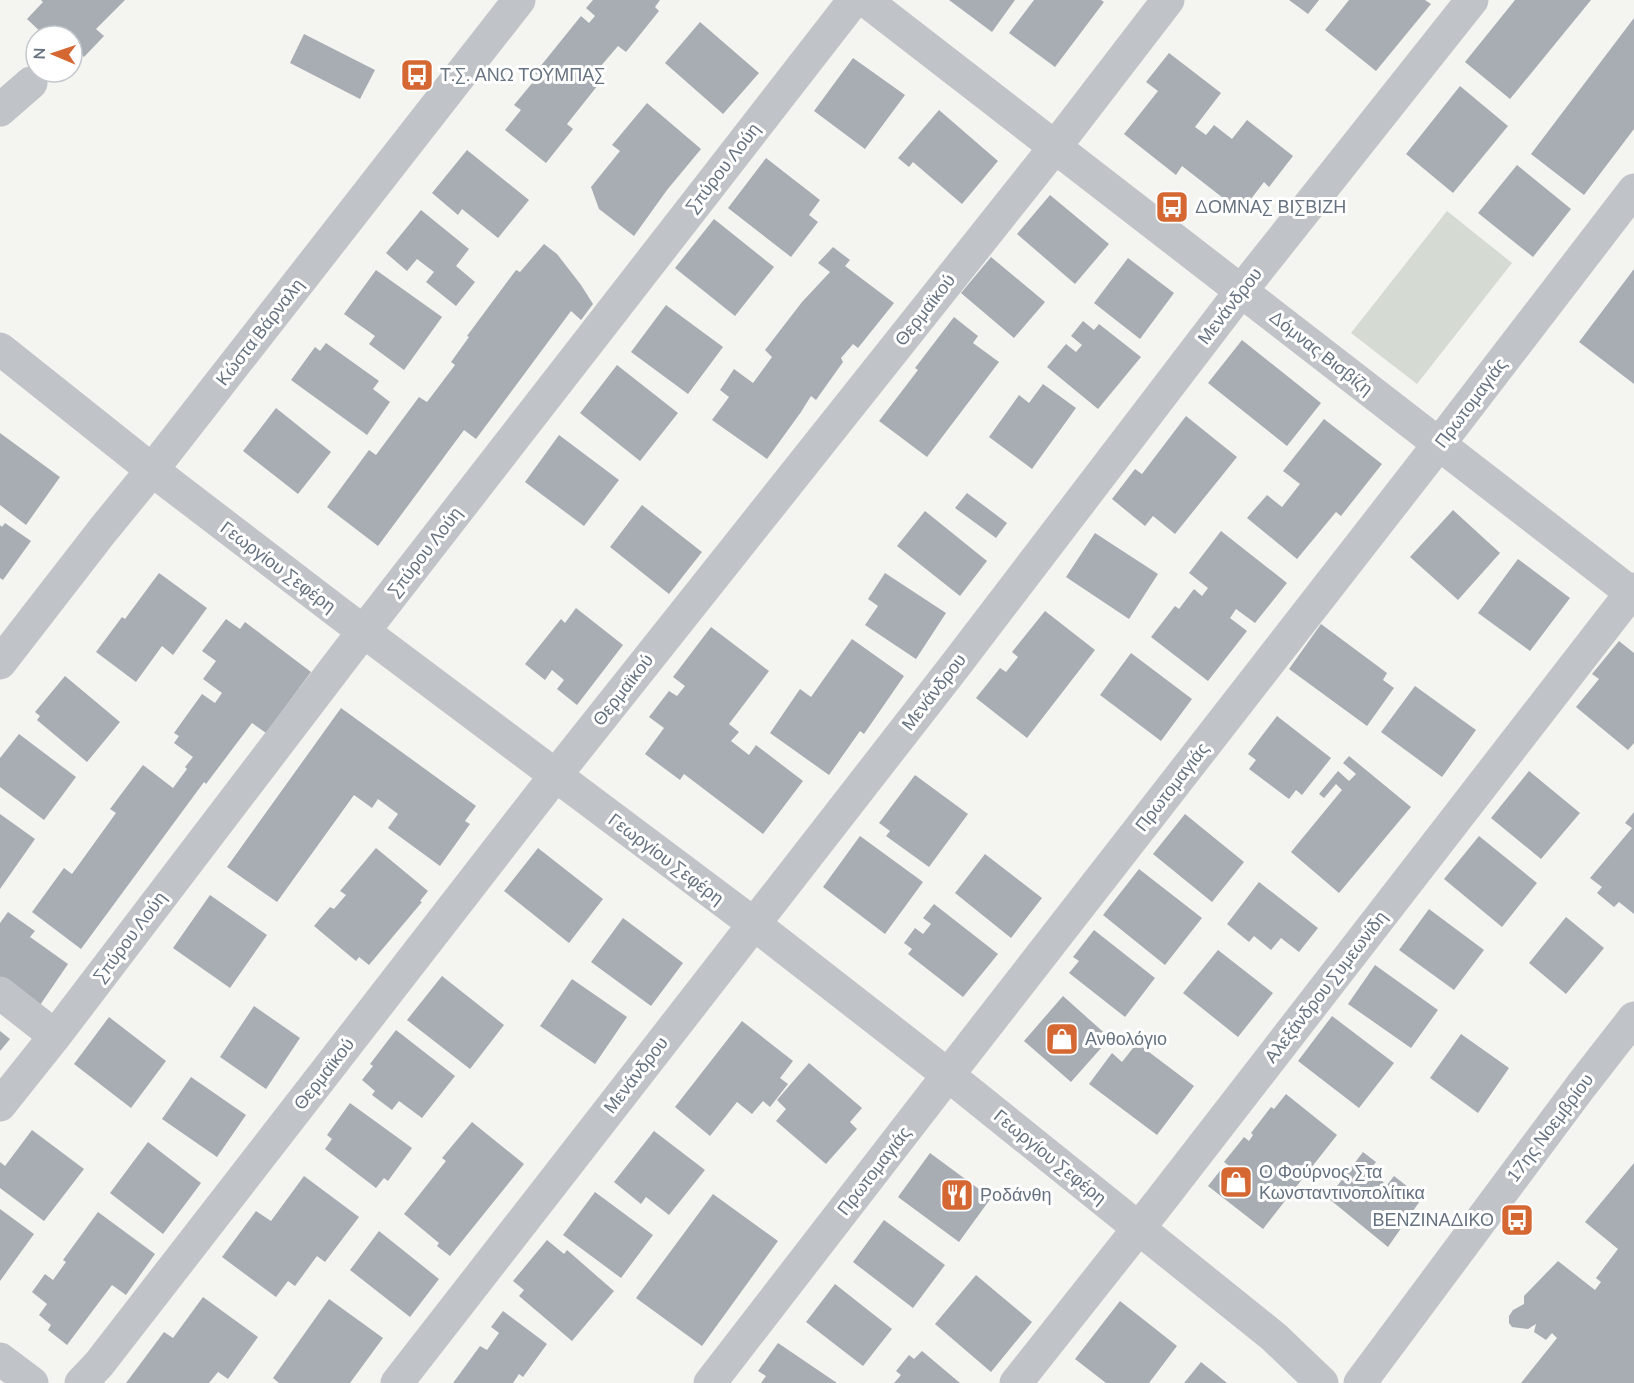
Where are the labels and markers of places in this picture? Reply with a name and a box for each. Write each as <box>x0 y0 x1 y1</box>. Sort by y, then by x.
bus stop icon: Τ.Σ. ΑΝΩ ΤΟΥΜΠΑΣ <box>399 57 435 93</box>
place label: Τ.Σ. ΑΝΩ ΤΟΥΜΠΑΣ <box>440 63 605 87</box>
bus stop icon: ΔΟΜΝΑΣ ΒΙΣΒΙΖΗ <box>1154 189 1190 225</box>
place label: ΔΟΜΝΑΣ ΒΙΣΒΙΖΗ <box>1195 195 1346 219</box>
shop icon: Ανθολόγιο <box>1044 1021 1080 1057</box>
place label: Ανθολόγιο <box>1085 1027 1167 1051</box>
place label: Ο Φούρνος Στα Κωνσταντινοπολίτικα <box>1259 1160 1425 1205</box>
shop icon: Ο Φούρνος Στα Κωνσταντινοπολίτικα <box>1218 1164 1254 1200</box>
restaurant icon: Ροδάνθη <box>939 1177 975 1213</box>
place label: Ροδάνθη <box>980 1183 1051 1207</box>
bus stop icon: ΒΕΝΖΙΝΑΔΙΚΟ <box>1499 1202 1535 1238</box>
place label: ΒΕΝΖΙΝΑΔΙΚΟ <box>1372 1208 1494 1232</box>

